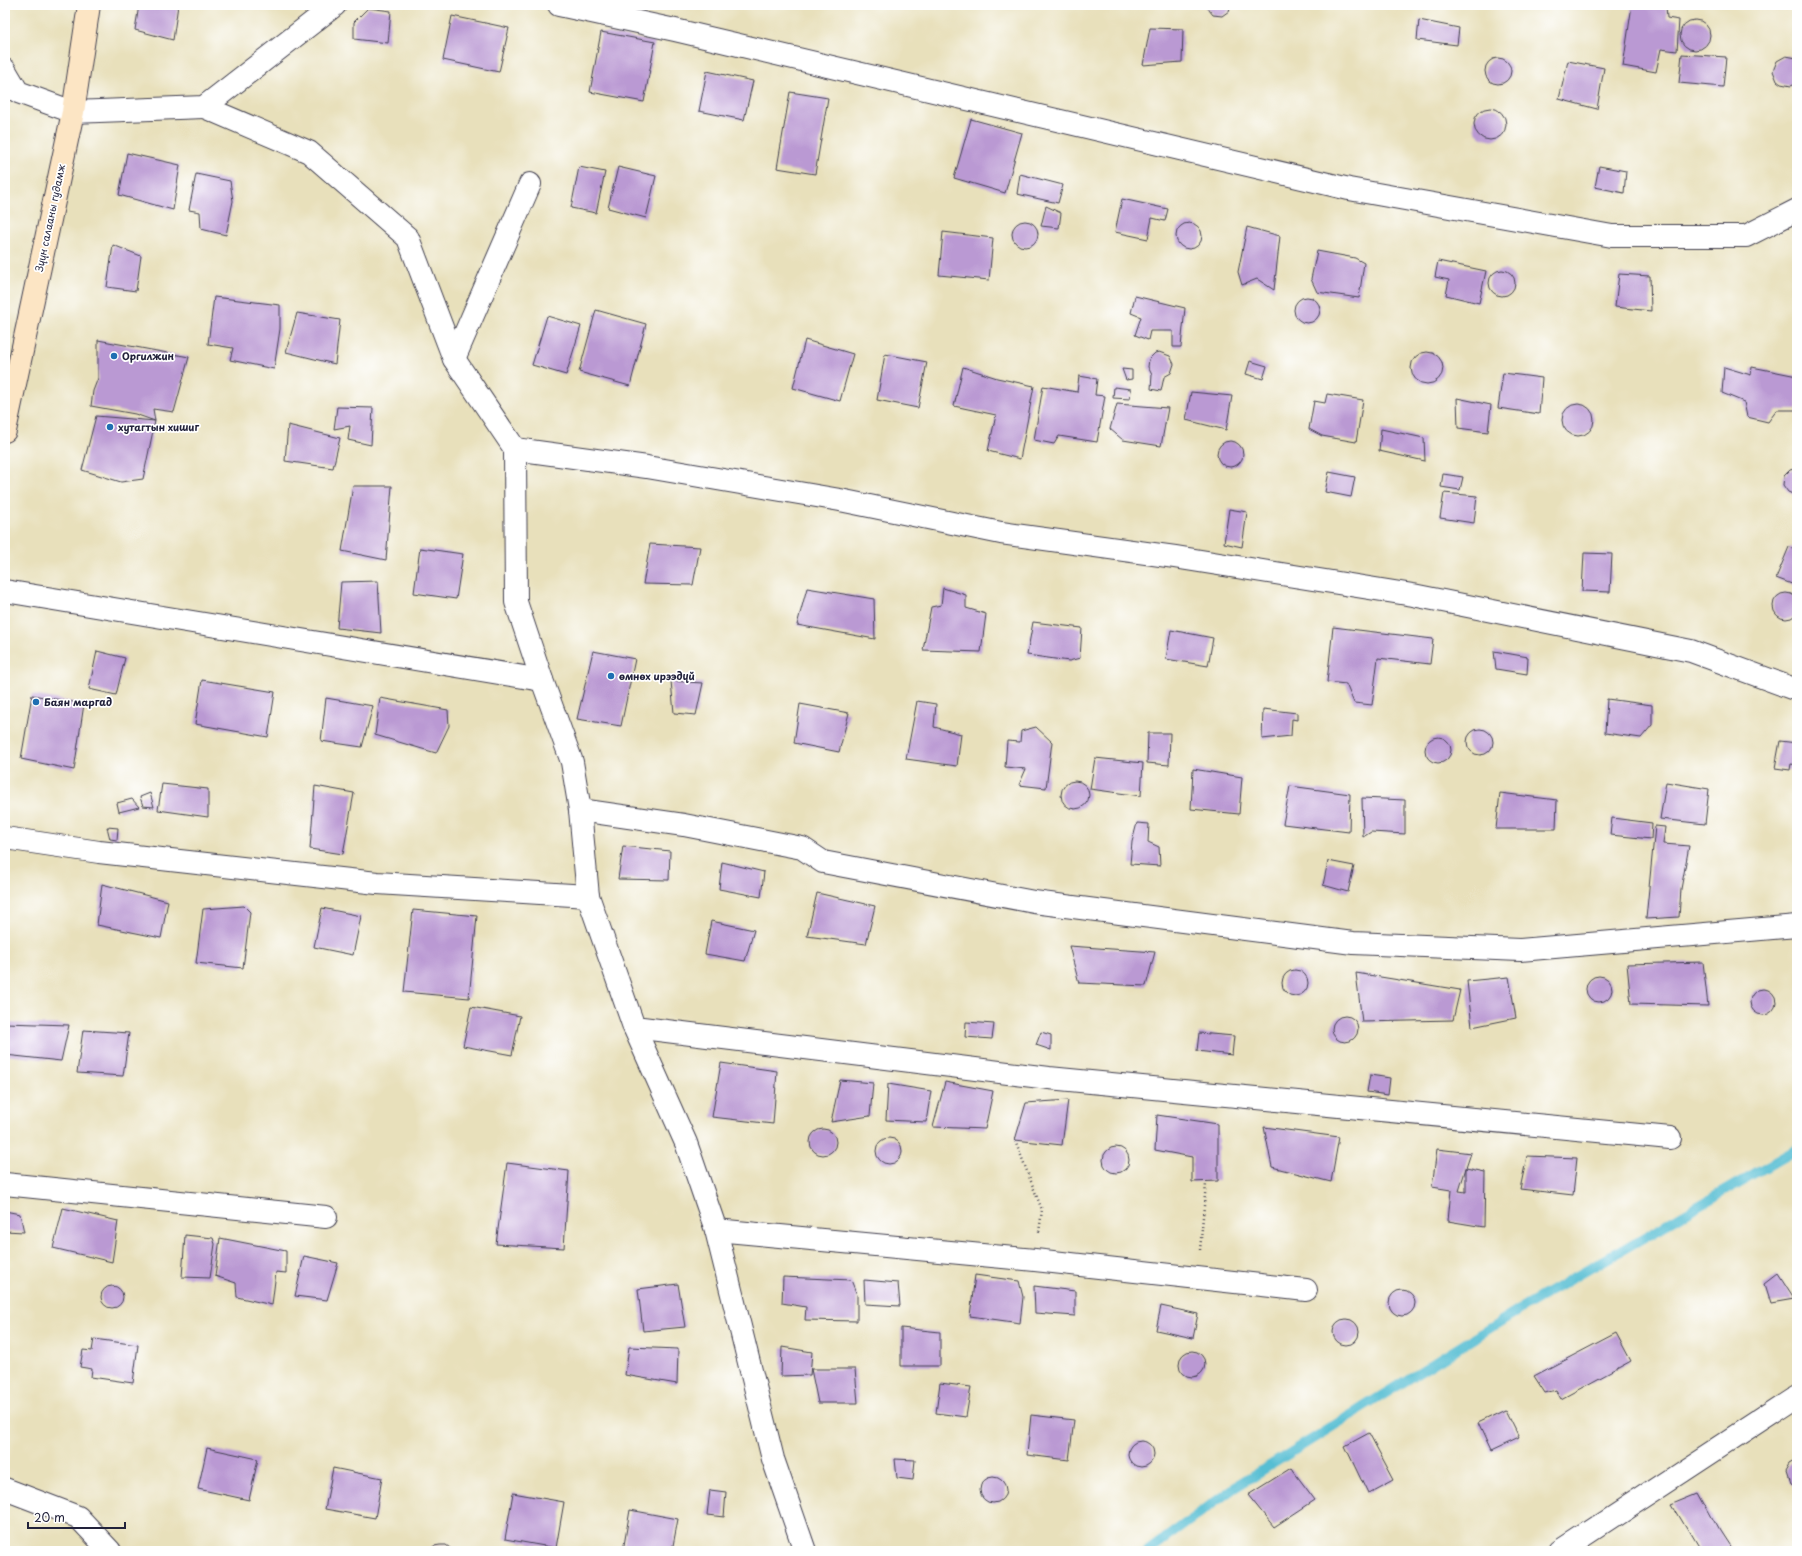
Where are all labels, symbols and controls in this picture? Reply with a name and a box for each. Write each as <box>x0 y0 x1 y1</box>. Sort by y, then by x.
street label: Зүүн салааны гудамж <box>31 162 69 273</box>
place label: Оргилжин <box>122 348 175 363</box>
marker: Оргилжин <box>109 351 119 361</box>
place label: хутагтын хишиг <box>118 419 199 435</box>
marker: хутагтын хишиг <box>105 422 115 432</box>
place label: өмнөх ирээдүй <box>619 668 695 683</box>
marker: өмнөх ирээдүй <box>606 671 616 681</box>
place label: Баян маргад <box>44 694 112 709</box>
marker: Баян маргад <box>31 697 41 707</box>
scale bar <box>28 1504 125 1530</box>
text: 20 m <box>34 1508 65 1526</box>

